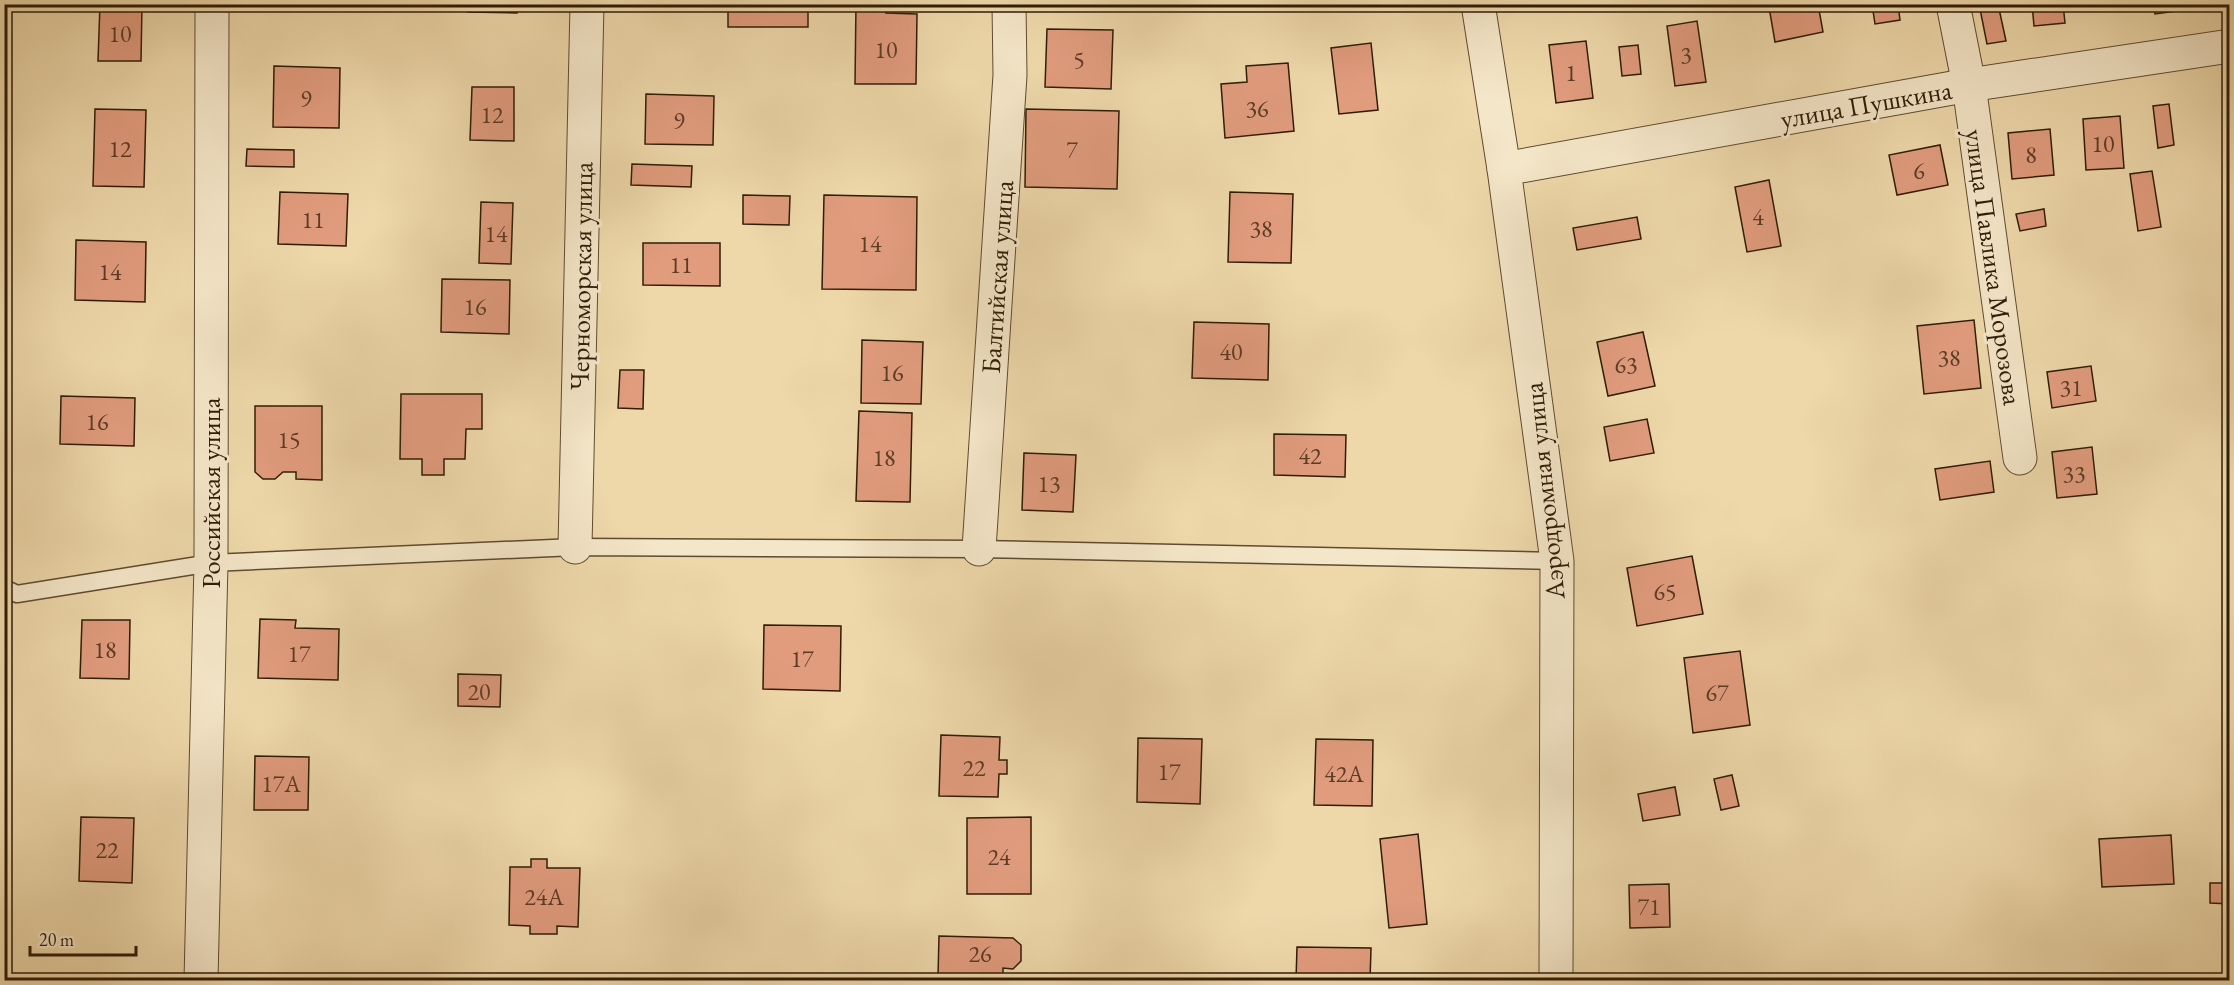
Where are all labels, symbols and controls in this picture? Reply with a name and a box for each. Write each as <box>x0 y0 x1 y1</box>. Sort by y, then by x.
house number: 10 <box>108 18 132 49</box>
house number: 10 <box>874 34 898 65</box>
house number: 3 <box>1680 39 1692 70</box>
house number: 5 <box>1073 44 1085 75</box>
house number: 1 <box>1565 57 1577 88</box>
street label: улица Пушкина <box>1778 72 1955 136</box>
house number: 9 <box>300 83 312 114</box>
house number: 36 <box>1245 93 1269 124</box>
house number: 12 <box>480 99 504 130</box>
house number: 9 <box>673 105 685 136</box>
street label: улица Павлика Морозова <box>1957 127 2031 408</box>
house number: 10 <box>2091 128 2115 159</box>
house number: 12 <box>108 133 132 164</box>
house number: 7 <box>1066 134 1078 165</box>
house number: 8 <box>2025 139 2037 170</box>
house number: 6 <box>1913 155 1925 186</box>
street label: Черноморская улица <box>562 161 600 391</box>
street label: Балтийская улица <box>973 179 1021 375</box>
house number: 4 <box>1752 201 1764 232</box>
house number: 11 <box>301 204 325 235</box>
house number: 38 <box>1249 213 1273 244</box>
house number: 14 <box>484 218 508 249</box>
house number: 14 <box>858 228 882 259</box>
house number: 11 <box>669 249 693 280</box>
house number: 14 <box>98 256 122 287</box>
house number: 16 <box>463 291 487 322</box>
house number: 40 <box>1219 336 1243 367</box>
house number: 38 <box>1937 342 1961 373</box>
house number: 63 <box>1614 349 1638 380</box>
house number: 16 <box>880 357 904 388</box>
house number: 31 <box>2059 372 2083 403</box>
street label: Аэродромная улица <box>1515 381 1573 602</box>
street label: Российская улица <box>193 397 228 588</box>
house number: 16 <box>85 406 109 437</box>
house number: 15 <box>277 424 301 455</box>
house number: 42 <box>1298 440 1322 471</box>
house number: 18 <box>872 442 896 473</box>
house number: 33 <box>2062 458 2086 489</box>
house number: 13 <box>1037 468 1061 499</box>
house number: 65 <box>1653 576 1677 607</box>
house number: 18 <box>93 634 117 665</box>
house number: 17 <box>287 638 311 669</box>
house number: 17 <box>790 643 814 674</box>
house number: 20 <box>467 676 491 707</box>
house number: 67 <box>1705 677 1729 708</box>
house number: 22 <box>962 752 986 783</box>
house number: 17 <box>1157 756 1181 787</box>
house number: 42А <box>1324 758 1364 789</box>
house number: 17А <box>261 768 301 799</box>
house number: 22 <box>95 834 119 865</box>
house number: 24 <box>987 841 1011 872</box>
house number: 24А <box>524 881 564 912</box>
house number: 71 <box>1637 891 1661 922</box>
scale bar <box>30 919 136 957</box>
text: 20 m <box>39 928 74 951</box>
house number: 26 <box>968 938 992 969</box>

